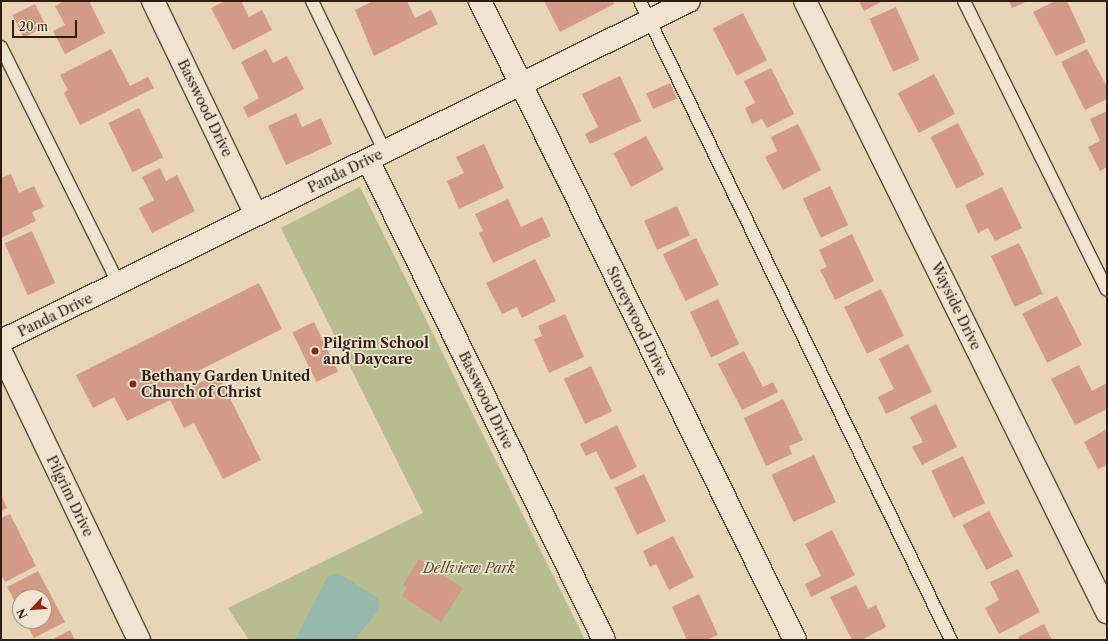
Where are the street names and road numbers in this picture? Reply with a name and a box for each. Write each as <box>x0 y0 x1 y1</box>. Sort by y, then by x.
street label: Basswood Drive <box>174 57 236 159</box>
street label: Panda Drive <box>305 146 385 196</box>
street label: Wayside Drive <box>928 259 984 353</box>
street label: Storeywood Drive <box>603 263 671 379</box>
street label: Panda Drive <box>15 290 95 340</box>
street label: Basswood Drive <box>455 349 517 451</box>
street label: Pilgrim Drive <box>43 453 97 539</box>

